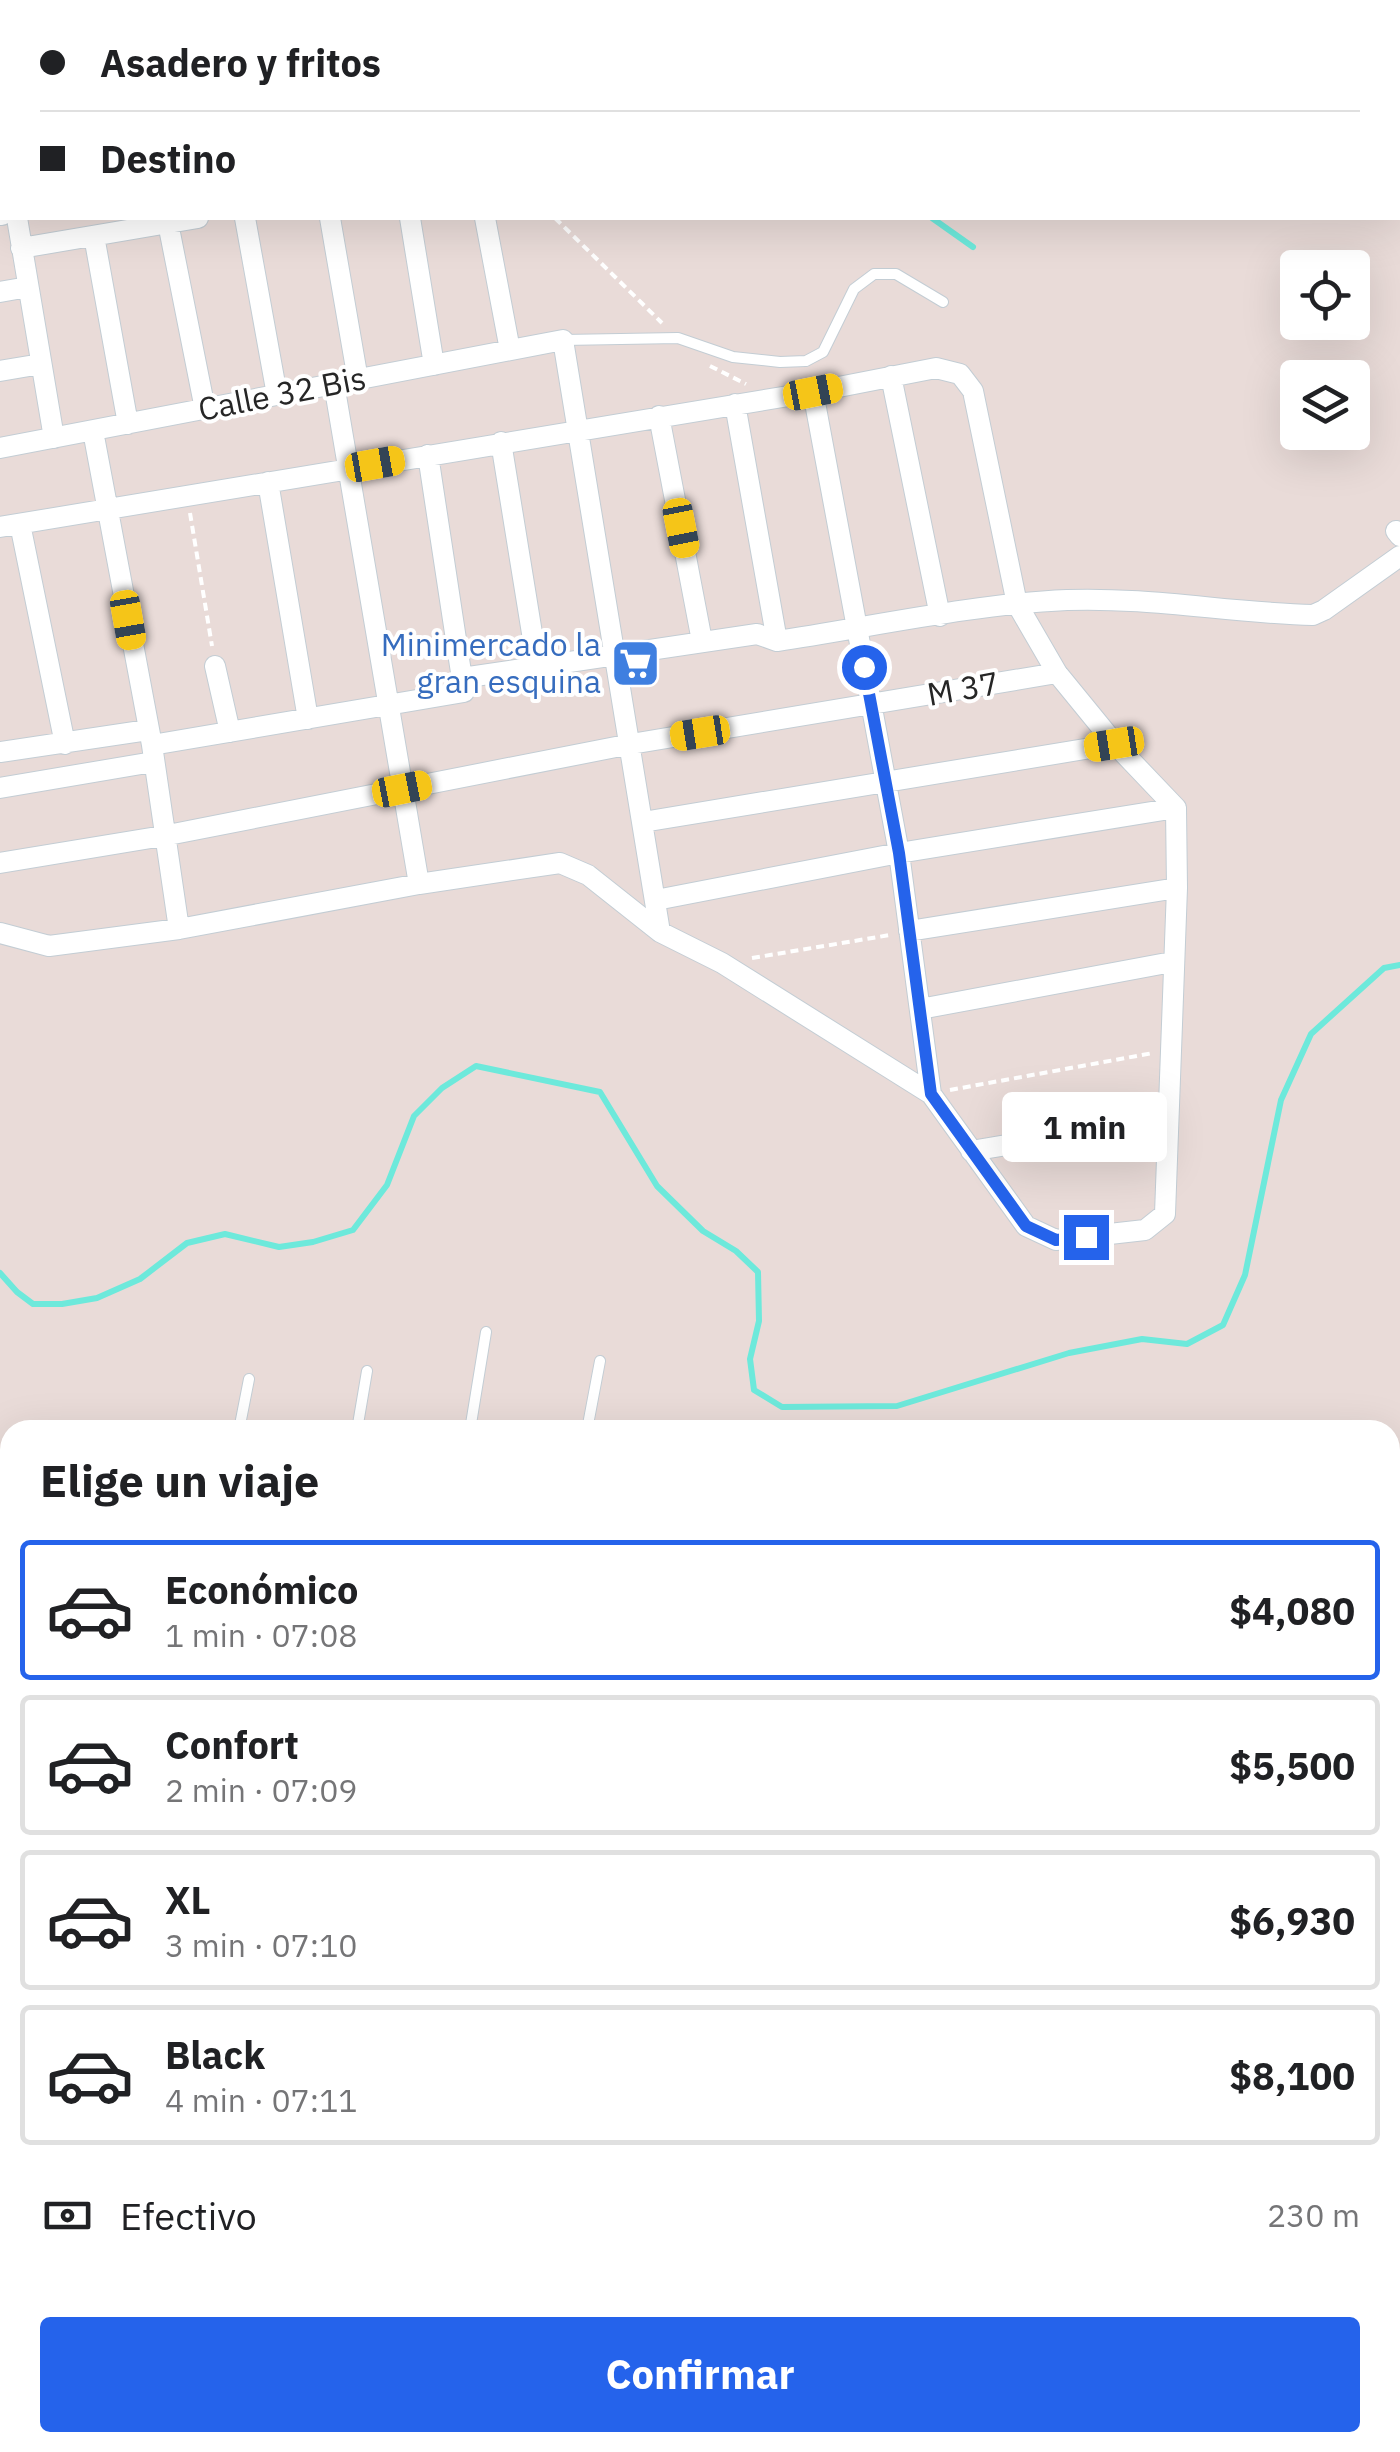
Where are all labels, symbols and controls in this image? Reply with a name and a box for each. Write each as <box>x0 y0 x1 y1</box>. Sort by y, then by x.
text: Asadero y fritos <box>100 38 381 87</box>
text: Destino <box>100 134 236 183</box>
map controls <box>1280 250 1370 450</box>
button: locate <box>1280 250 1370 340</box>
street label: Calle 32 Bis <box>194 356 369 430</box>
button: layers <box>1280 360 1370 450</box>
car <box>781 372 845 412</box>
car <box>343 444 407 484</box>
car <box>661 496 701 560</box>
car <box>108 588 148 652</box>
place label: Minimercado la gran esquina <box>381 623 601 702</box>
supermarket icon: Minimercado la gran esquina <box>610 637 662 689</box>
route start <box>842 645 887 690</box>
street label: M 37 <box>924 661 1002 715</box>
car <box>668 713 732 753</box>
car <box>1082 724 1146 764</box>
car <box>370 769 434 809</box>
callout: 1 min <box>1004 1092 1168 1162</box>
text: 1 min <box>1043 1106 1126 1148</box>
route end <box>1064 1215 1109 1260</box>
text: Elige un viaje <box>40 1451 319 1509</box>
icon: car <box>45 1565 135 1655</box>
text: Económico <box>165 1565 358 1614</box>
text: $4,080 <box>1229 1586 1355 1635</box>
text: 1 min · 07:08 <box>165 1614 358 1656</box>
icon: car <box>45 1720 135 1810</box>
text: Confort <box>165 1720 299 1769</box>
text: $5,500 <box>1229 1741 1355 1790</box>
text: 2 min · 07:09 <box>165 1769 358 1811</box>
icon: car <box>45 1875 135 1965</box>
text: XL <box>165 1875 211 1924</box>
text: $6,930 <box>1229 1896 1355 1945</box>
text: 3 min · 07:10 <box>165 1924 358 1966</box>
icon: car <box>45 2030 135 2120</box>
text: Black <box>165 2030 265 2079</box>
text: $8,100 <box>1229 2051 1355 2100</box>
text: 4 min · 07:11 <box>165 2079 358 2121</box>
icon: cash <box>40 2188 95 2243</box>
text: Efectivo <box>120 2191 257 2240</box>
text: 230 m <box>1267 2194 1360 2236</box>
button: Confirmar <box>40 2317 1360 2432</box>

